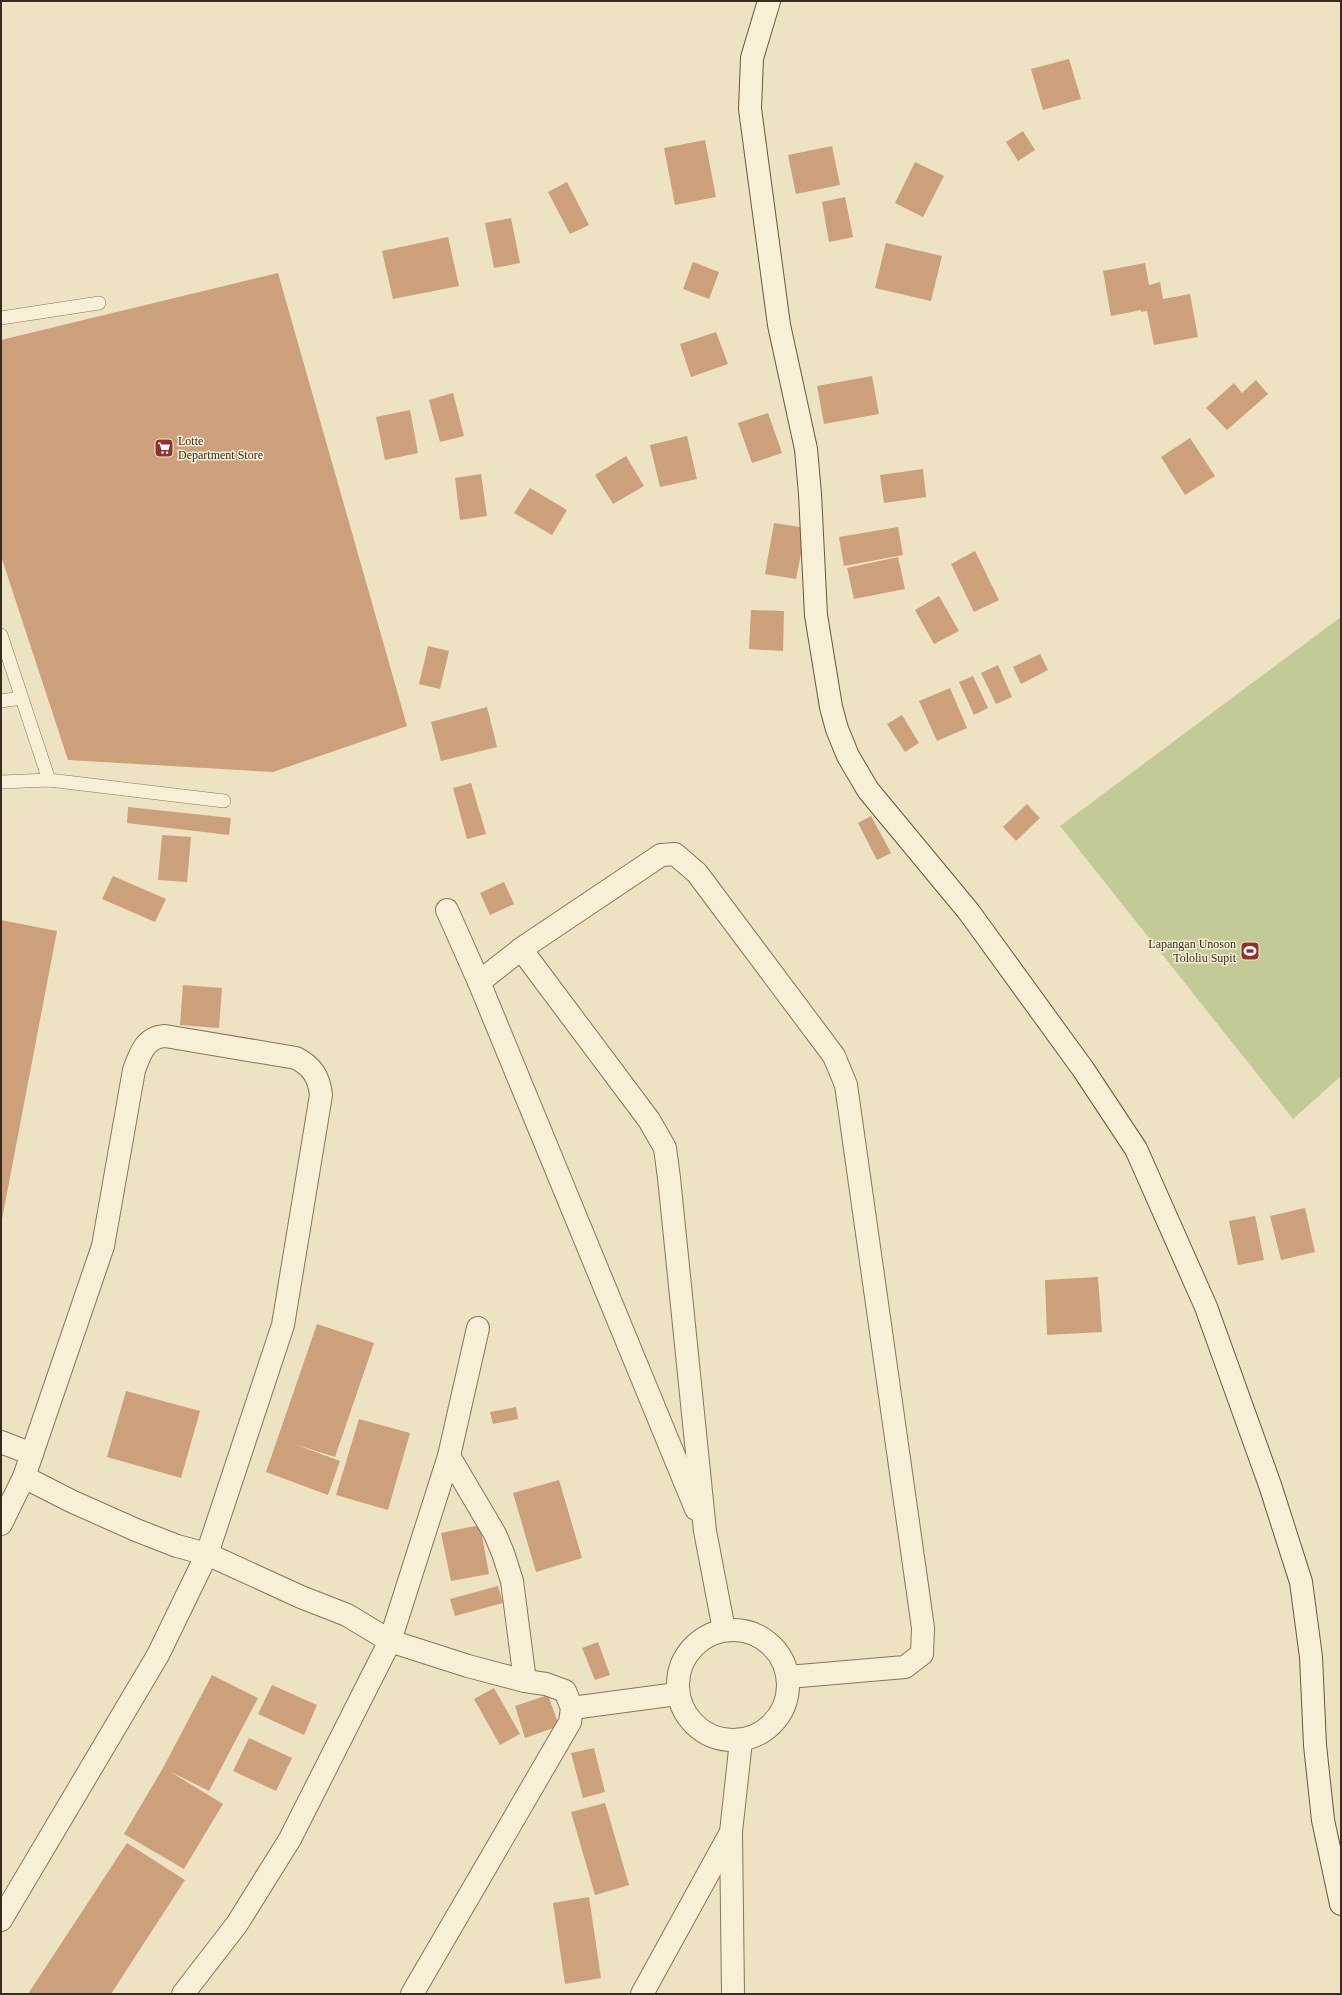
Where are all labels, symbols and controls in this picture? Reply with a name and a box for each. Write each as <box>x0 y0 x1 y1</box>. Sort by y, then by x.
place label: Lotte Department Store <box>178 434 263 462</box>
supermarket icon: Lotte Department Store <box>153 437 175 459</box>
place label: Lapangan Unoson Tololiu Supit <box>1148 937 1237 965</box>
sports icon: Lapangan Unoson Tololiu Supit <box>1239 940 1261 962</box>

